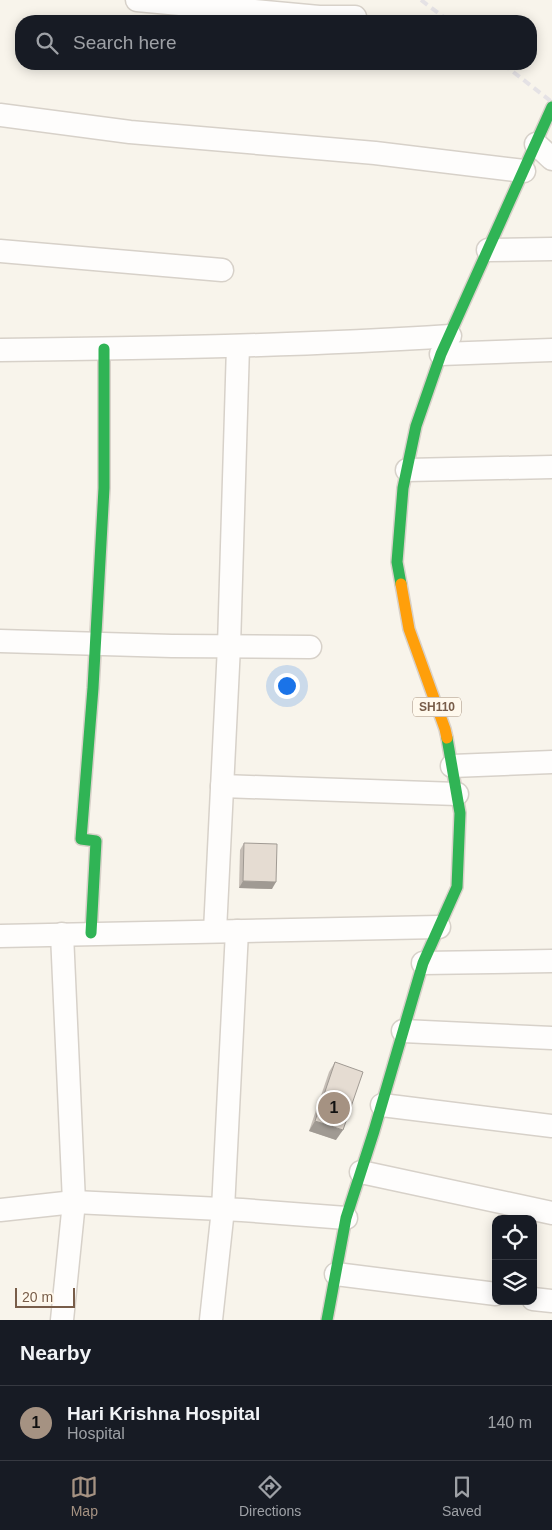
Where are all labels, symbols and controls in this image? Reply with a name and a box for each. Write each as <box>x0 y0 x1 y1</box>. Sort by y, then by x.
search box <box>15 15 537 70</box>
icon: search <box>33 29 61 57</box>
text: Search here <box>73 32 177 53</box>
your location <box>274 673 300 699</box>
road number: SH110 <box>413 698 461 716</box>
pin: 1 <box>318 1089 350 1127</box>
map controls <box>492 1215 537 1305</box>
button: locate <box>492 1215 537 1260</box>
button: layers <box>492 1260 537 1305</box>
scale bar <box>15 1285 75 1308</box>
text: 20 m <box>22 1289 53 1305</box>
text: Nearby <box>20 1341 91 1364</box>
text: Hari Krishna Hospital <box>67 1403 260 1424</box>
text: 1 <box>32 1414 40 1431</box>
text: 140 m <box>488 1414 532 1431</box>
text: Hospital <box>67 1425 125 1442</box>
tab: Map <box>70 1473 98 1519</box>
tab: Directions <box>239 1473 301 1519</box>
tab: Saved <box>442 1473 482 1519</box>

